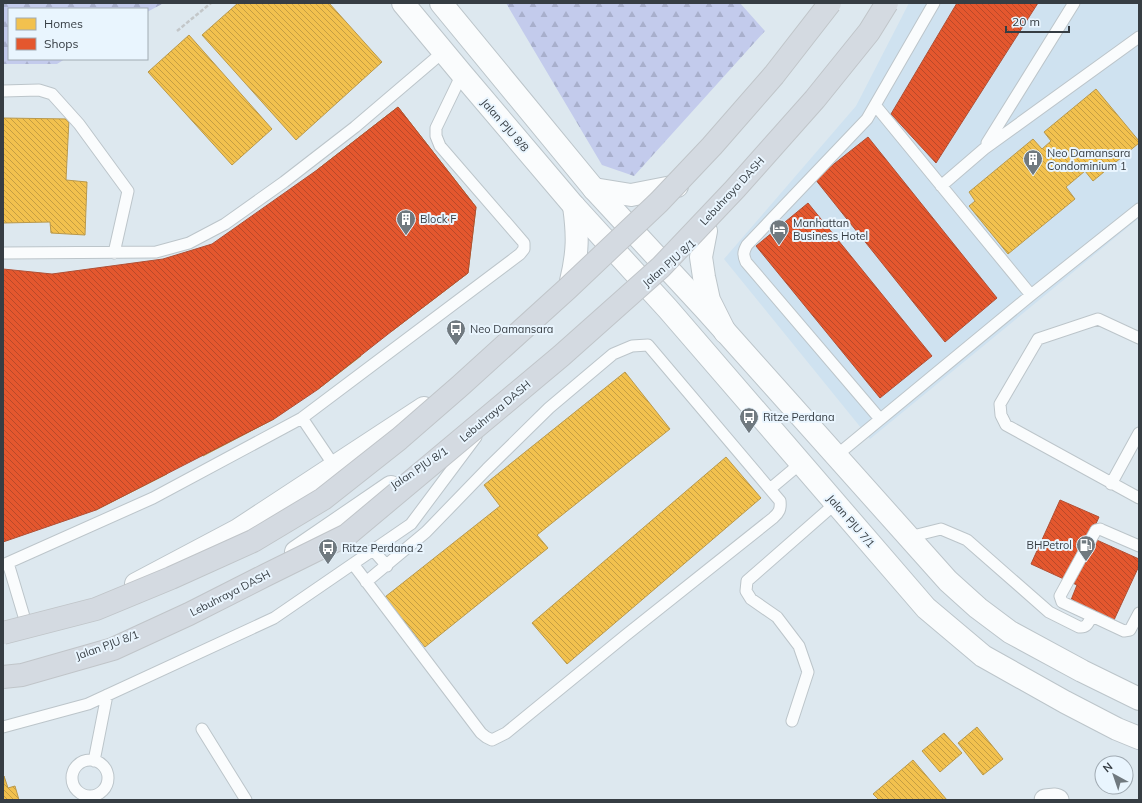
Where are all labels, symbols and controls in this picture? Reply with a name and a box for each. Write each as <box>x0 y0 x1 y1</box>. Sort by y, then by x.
legend <box>8 8 148 60</box>
scale bar <box>1006 8 1069 34</box>
text: 20 m <box>1012 14 1040 29</box>
text: Homes <box>44 16 83 31</box>
text: Shops <box>44 36 79 51</box>
street label: Jalan PJU 8/8 <box>478 95 532 155</box>
place label: Neo Damansara Condominium 1 <box>1047 146 1130 173</box>
building icon: Neo Damansara Condominium 1 <box>1022 148 1044 176</box>
street label: Lebuhraya DASH <box>697 154 767 228</box>
building icon: Block F <box>395 208 417 236</box>
place label: Block F <box>420 212 457 226</box>
place label: Manhattan Business Hotel <box>793 216 868 243</box>
hotel icon: Manhattan Business Hotel <box>768 218 790 246</box>
street label: Jalan PJU 8/1 <box>639 236 699 290</box>
bus stop icon: Neo Damansara <box>445 318 467 346</box>
place label: Neo Damansara <box>470 322 553 336</box>
street label: Lebuhraya DASH <box>457 377 533 445</box>
bus stop icon: Ritze Perdana <box>738 406 760 434</box>
place label: Ritze Perdana <box>763 410 835 424</box>
street label: Jalan PJU 8/1 <box>388 444 450 492</box>
street label: Jalan PJU 7/1 <box>824 491 878 551</box>
fuel station icon: BHPetrol <box>1075 534 1097 562</box>
bus stop icon: Ritze Perdana 2 <box>317 537 339 565</box>
place label: BHPetrol <box>1027 538 1072 552</box>
place label: Ritze Perdana 2 <box>342 541 423 555</box>
street label: Lebuhraya DASH <box>187 567 273 619</box>
street label: Jalan PJU 8/1 <box>74 627 140 663</box>
north arrow <box>1094 755 1134 795</box>
text: N <box>1100 759 1115 775</box>

